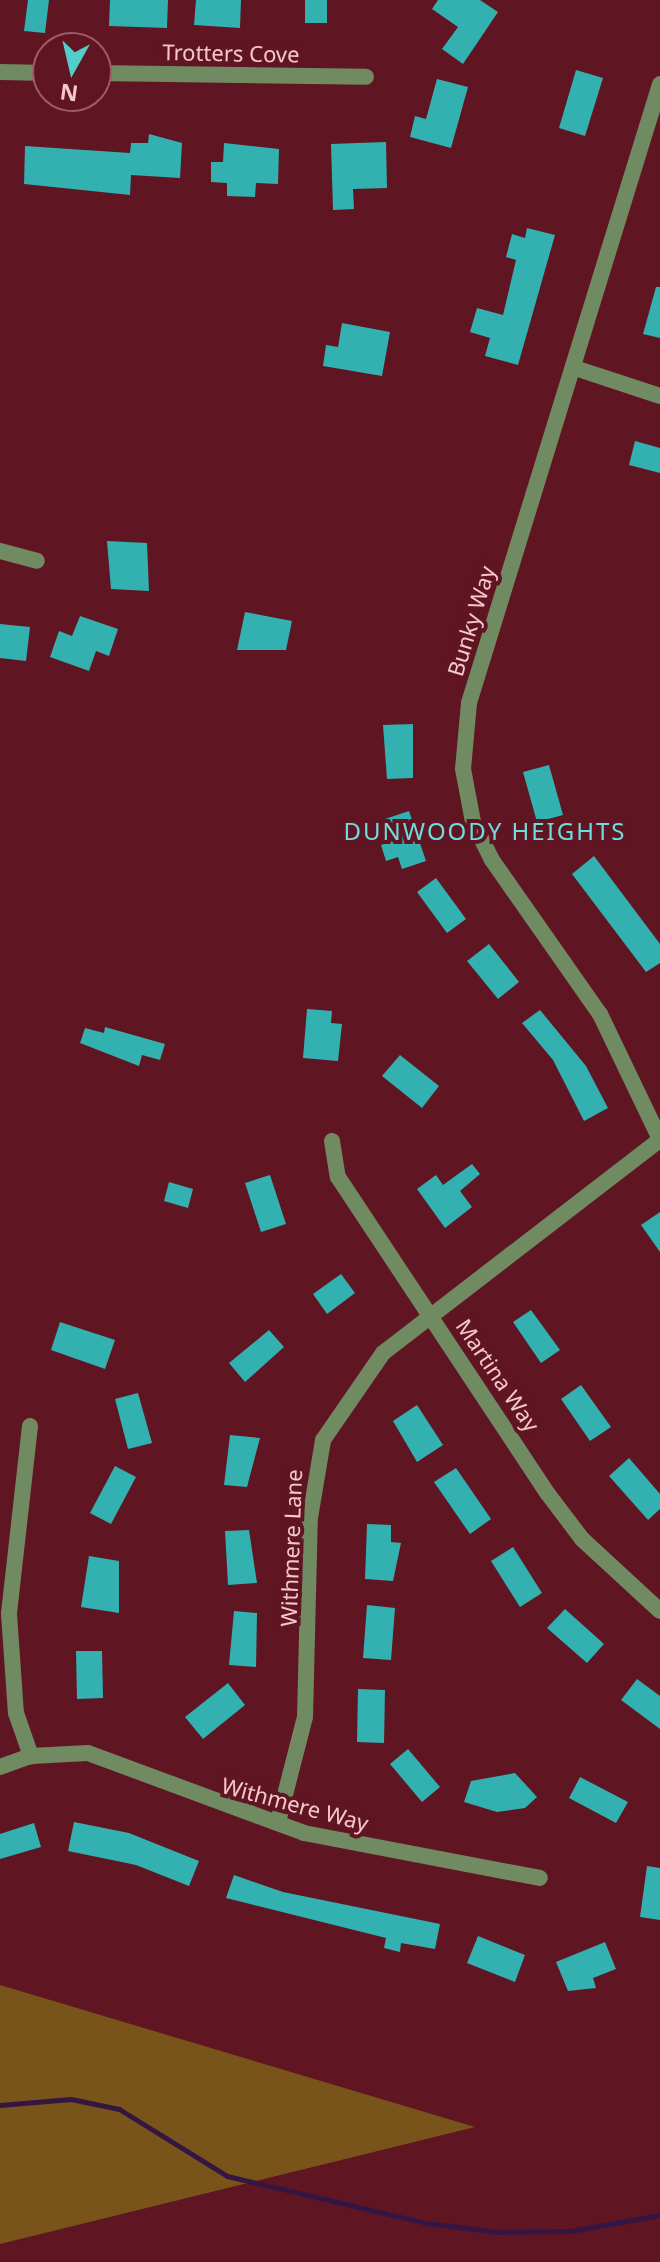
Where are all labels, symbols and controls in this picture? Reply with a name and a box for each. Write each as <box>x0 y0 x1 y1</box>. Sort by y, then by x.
north arrow <box>32 32 112 112</box>
street label: Trotters Cove <box>162 39 300 67</box>
text: N <box>58 78 80 110</box>
street label: Bunky Way <box>442 563 500 679</box>
district label: DUNWOODY HEIGHTS <box>343 817 627 845</box>
street label: Martina Way <box>451 1314 545 1436</box>
street label: Withmere Lane <box>275 1469 307 1627</box>
street label: Withmere Way <box>219 1772 371 1836</box>

